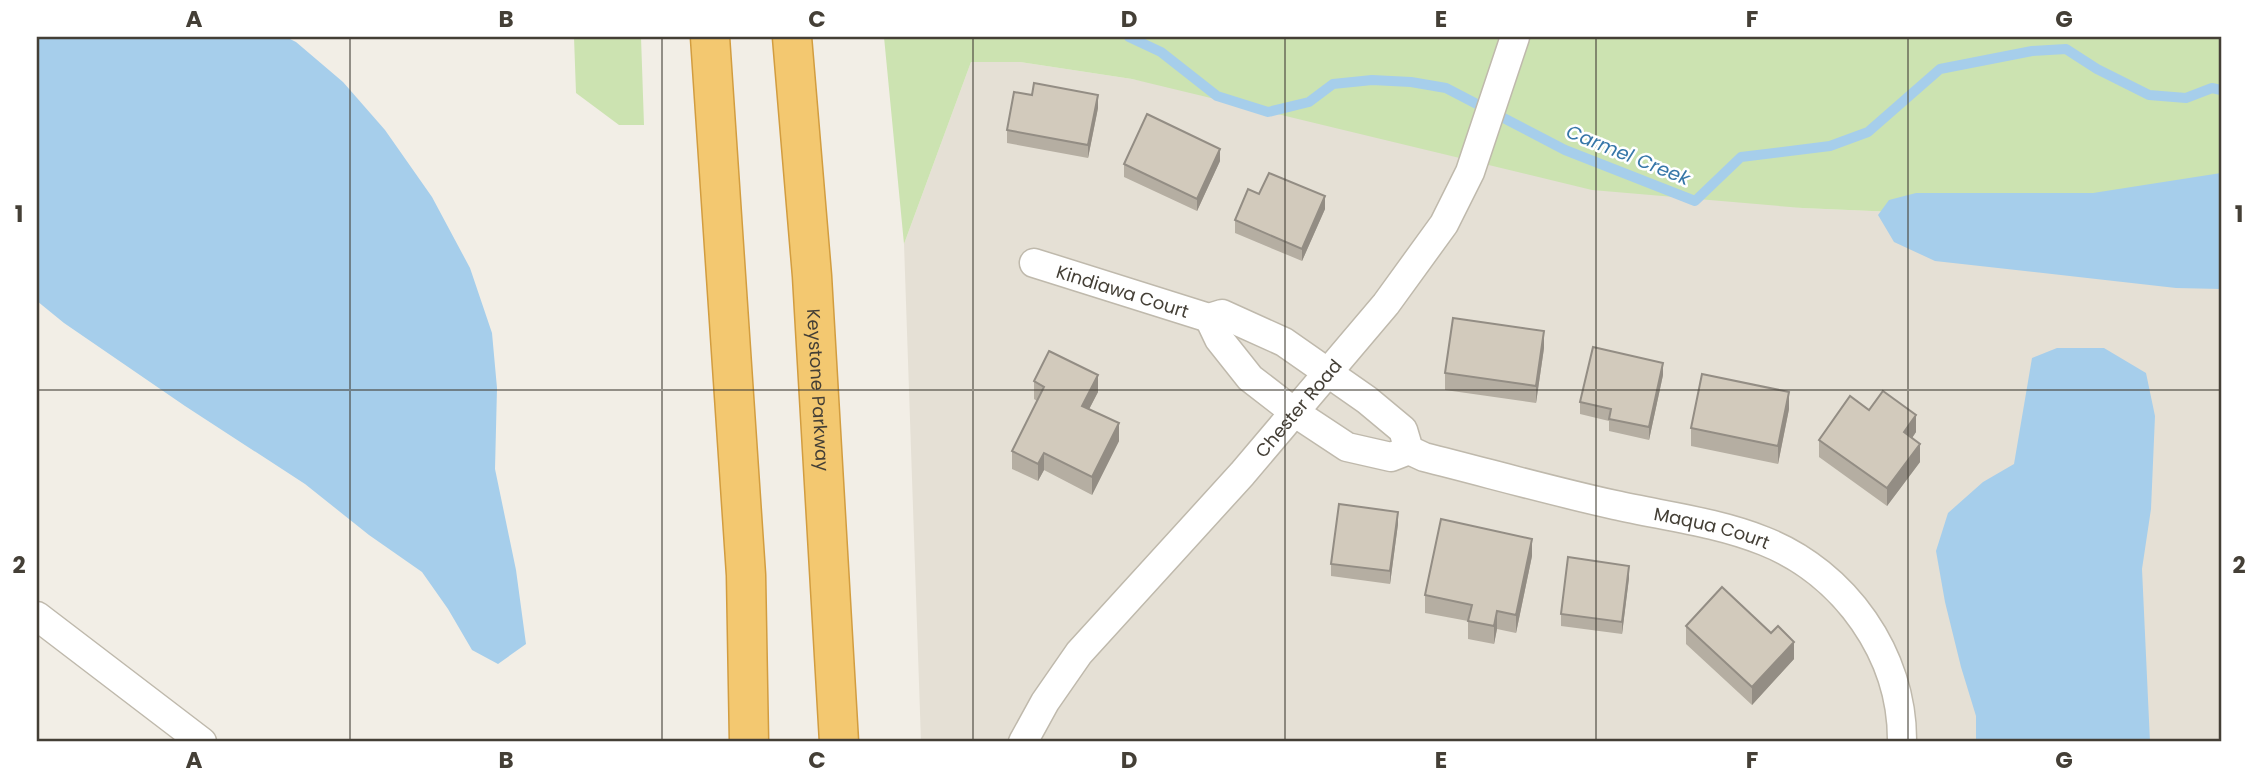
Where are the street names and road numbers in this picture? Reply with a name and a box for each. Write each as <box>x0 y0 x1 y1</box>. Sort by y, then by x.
street label: Kindiawa Court <box>1053 258 1192 323</box>
street label: Keystone Parkway <box>801 308 836 472</box>
street label: Chester Road <box>1249 353 1347 463</box>
street label: Maqua Court <box>1652 501 1774 555</box>

